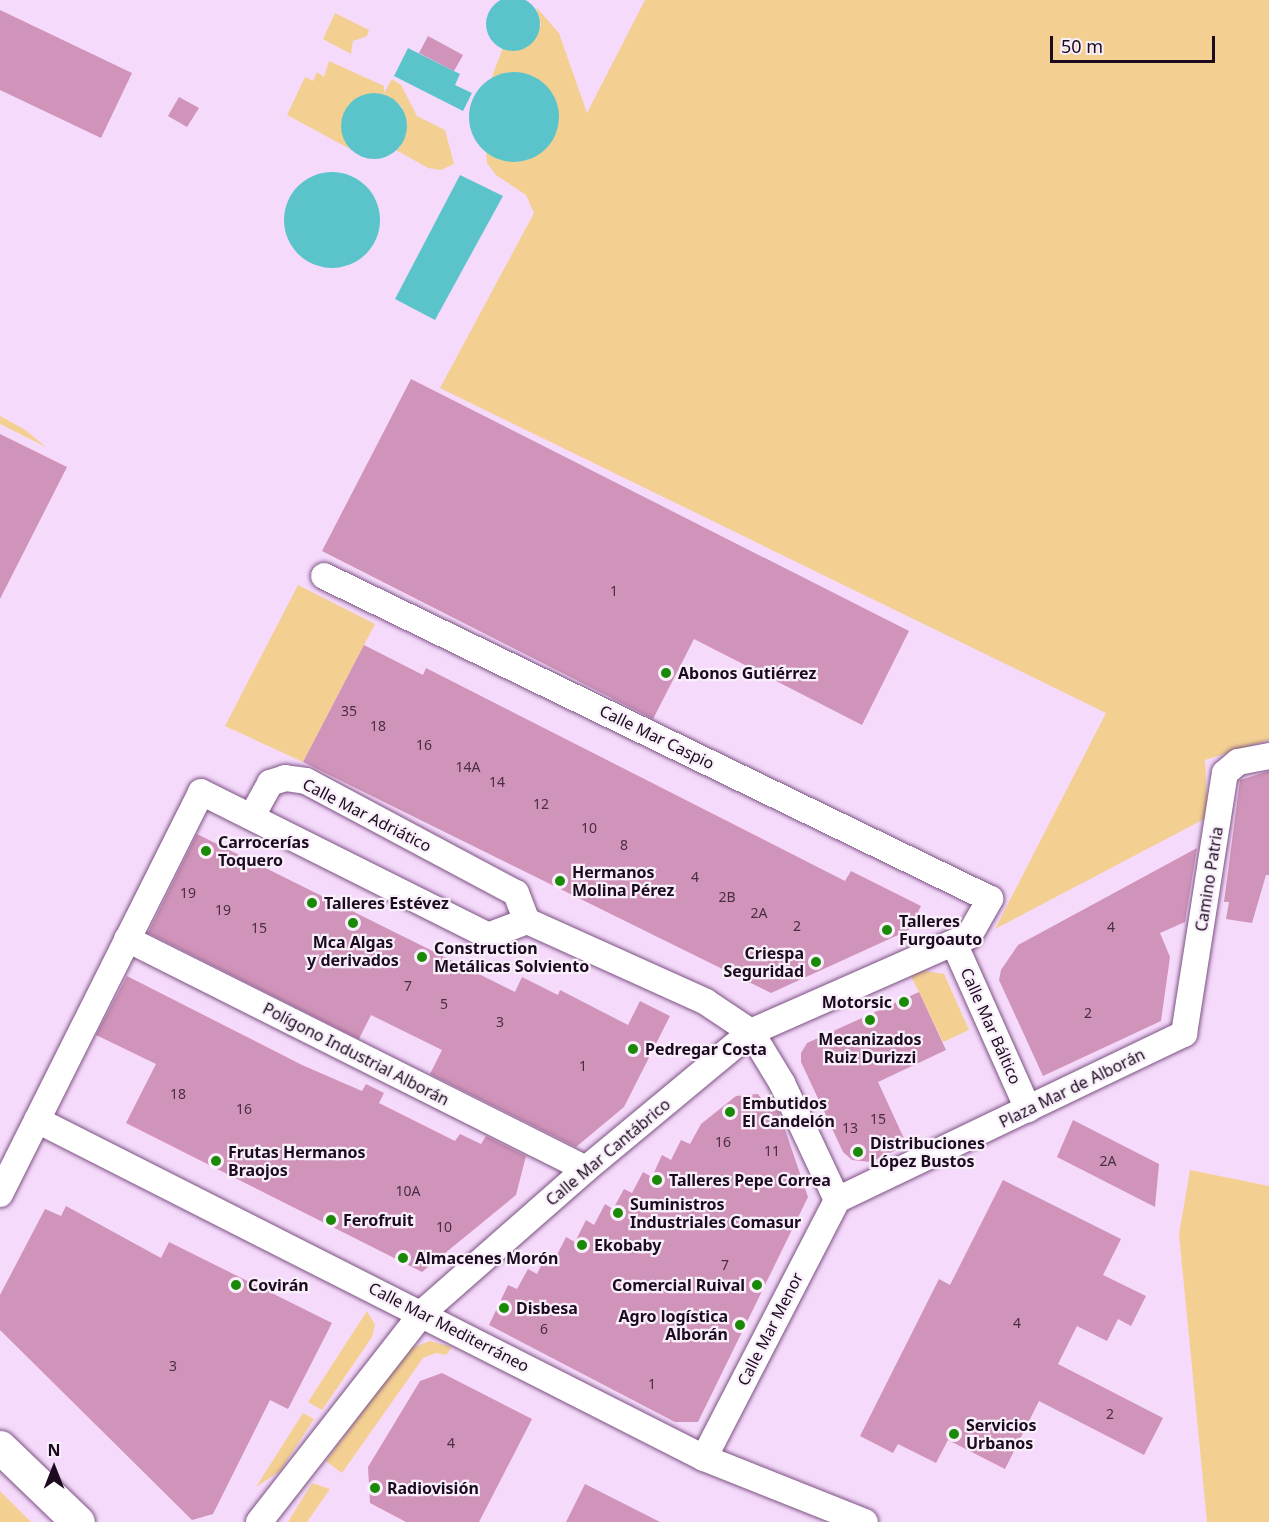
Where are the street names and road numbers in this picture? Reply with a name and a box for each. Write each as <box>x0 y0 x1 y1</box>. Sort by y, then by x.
street label: Calle Mar Caspio <box>597 701 717 773</box>
street label: Calle Mar Adriático <box>299 774 435 856</box>
street label: Camino Patria <box>1191 825 1227 933</box>
street label: Calle Mar Báltico <box>957 965 1025 1087</box>
street label: Polígono Industrial Alborán <box>260 999 452 1109</box>
street label: Plaza Mar de Alborán <box>996 1044 1148 1132</box>
street label: Calle Mar Cantábrico <box>542 1094 674 1210</box>
street label: Calle Mar Menor <box>733 1269 807 1389</box>
street label: Calle Mar Mediterráneo <box>366 1278 532 1376</box>

